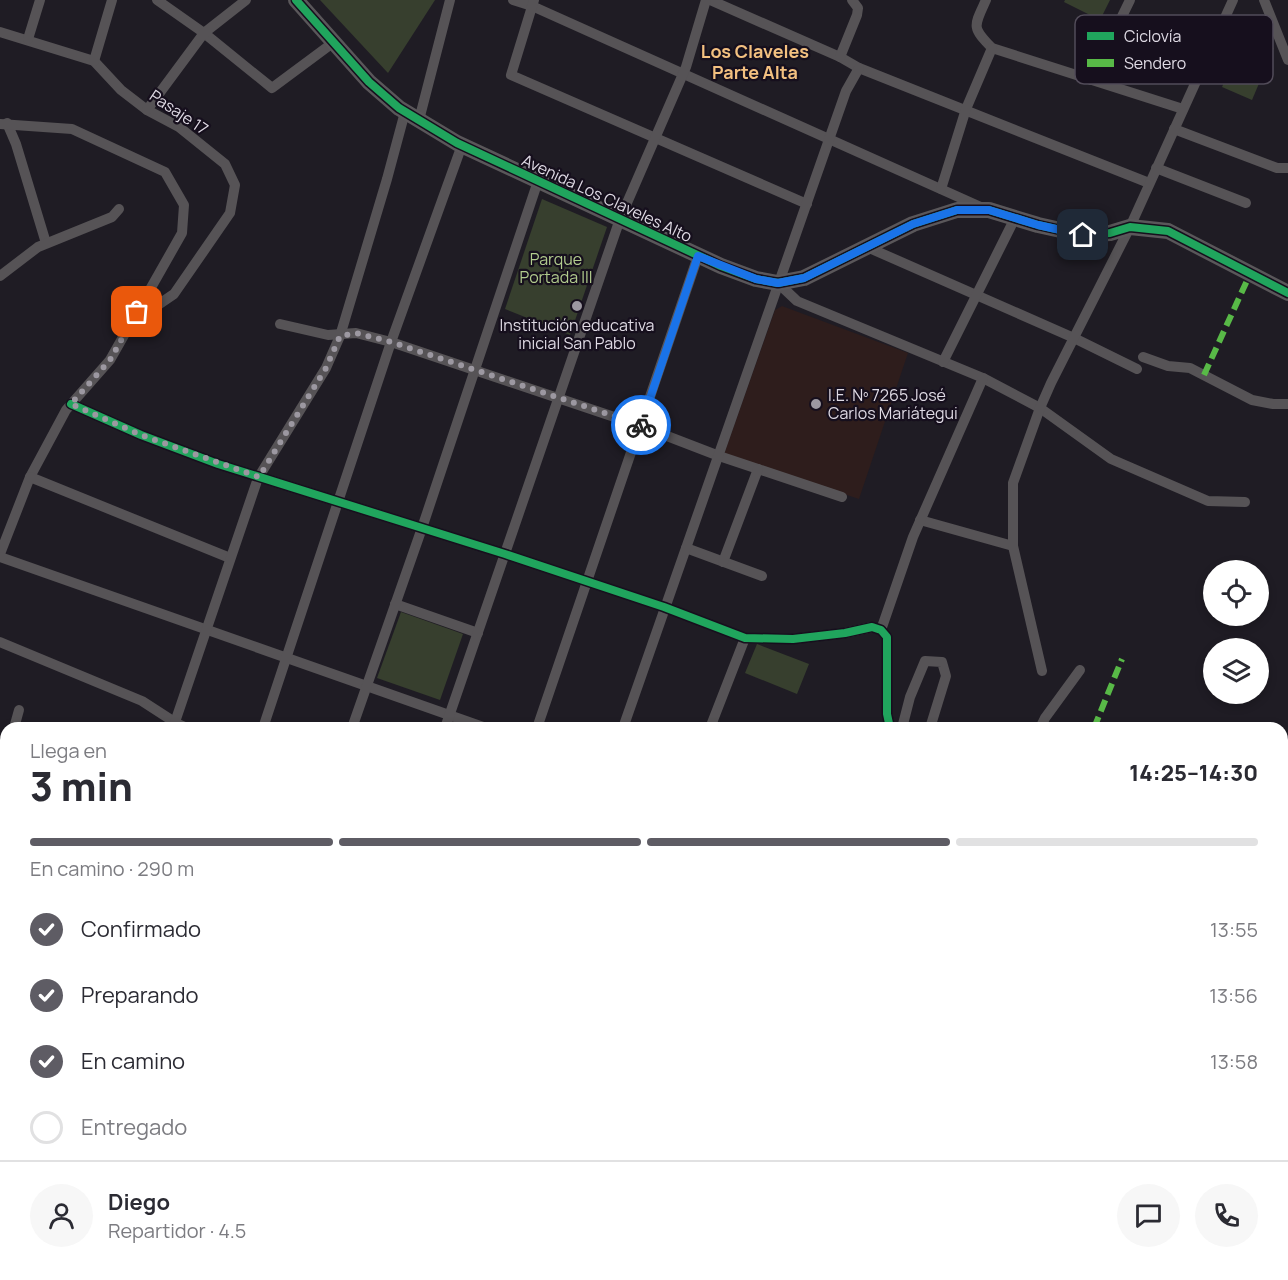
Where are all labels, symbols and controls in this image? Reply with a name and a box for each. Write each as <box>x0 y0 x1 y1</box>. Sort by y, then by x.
legend <box>1075 15 1273 84</box>
text: Ciclovía <box>1124 25 1181 47</box>
district label: Los Claveles Parte Alta <box>701 39 809 84</box>
text: Sendero <box>1124 52 1186 74</box>
street label: Pasaje 17 <box>145 84 213 140</box>
street label: Avenida Los Claveles Alto <box>518 149 696 247</box>
pin <box>1057 209 1108 260</box>
icon: home <box>1066 218 1099 251</box>
park label: Parque Portada III <box>520 248 592 288</box>
pin <box>111 286 162 337</box>
icon: bag <box>120 295 153 328</box>
marker: Institución educativa inicial San Pablo <box>570 299 584 313</box>
place label: Institución educativa inicial San Pablo <box>500 314 654 354</box>
place label: I.E. Nº 7265 José Carlos Mariátegui <box>828 384 958 424</box>
courier <box>611 395 671 455</box>
marker: I.E. Nº 7265 José Carlos Mariátegui <box>809 397 823 411</box>
icon: bike <box>625 409 658 442</box>
map controls <box>1203 560 1269 704</box>
button: locate <box>1203 560 1269 626</box>
button: layers <box>1203 638 1269 704</box>
text: Llega en <box>30 737 107 764</box>
text: 14:25–14:30 <box>1129 758 1258 788</box>
text: 3 min <box>30 759 133 813</box>
text: En camino · 290 m <box>30 855 194 882</box>
icon: check <box>30 913 63 946</box>
text: Confirmado <box>81 914 201 944</box>
text: 13:55 <box>1210 916 1258 943</box>
icon: check <box>30 979 63 1012</box>
text: Preparando <box>81 980 199 1010</box>
text: 13:56 <box>1209 982 1258 1009</box>
icon: check <box>30 1045 63 1078</box>
text: En camino <box>81 1046 185 1076</box>
text: 13:58 <box>1210 1048 1258 1075</box>
text: Entregado <box>81 1112 187 1142</box>
button: person <box>30 1184 93 1247</box>
button: chat <box>1117 1184 1180 1247</box>
button: phone <box>1195 1184 1258 1247</box>
text: Diego <box>108 1187 170 1217</box>
text: Repartidor · 4.5 <box>108 1217 246 1244</box>

